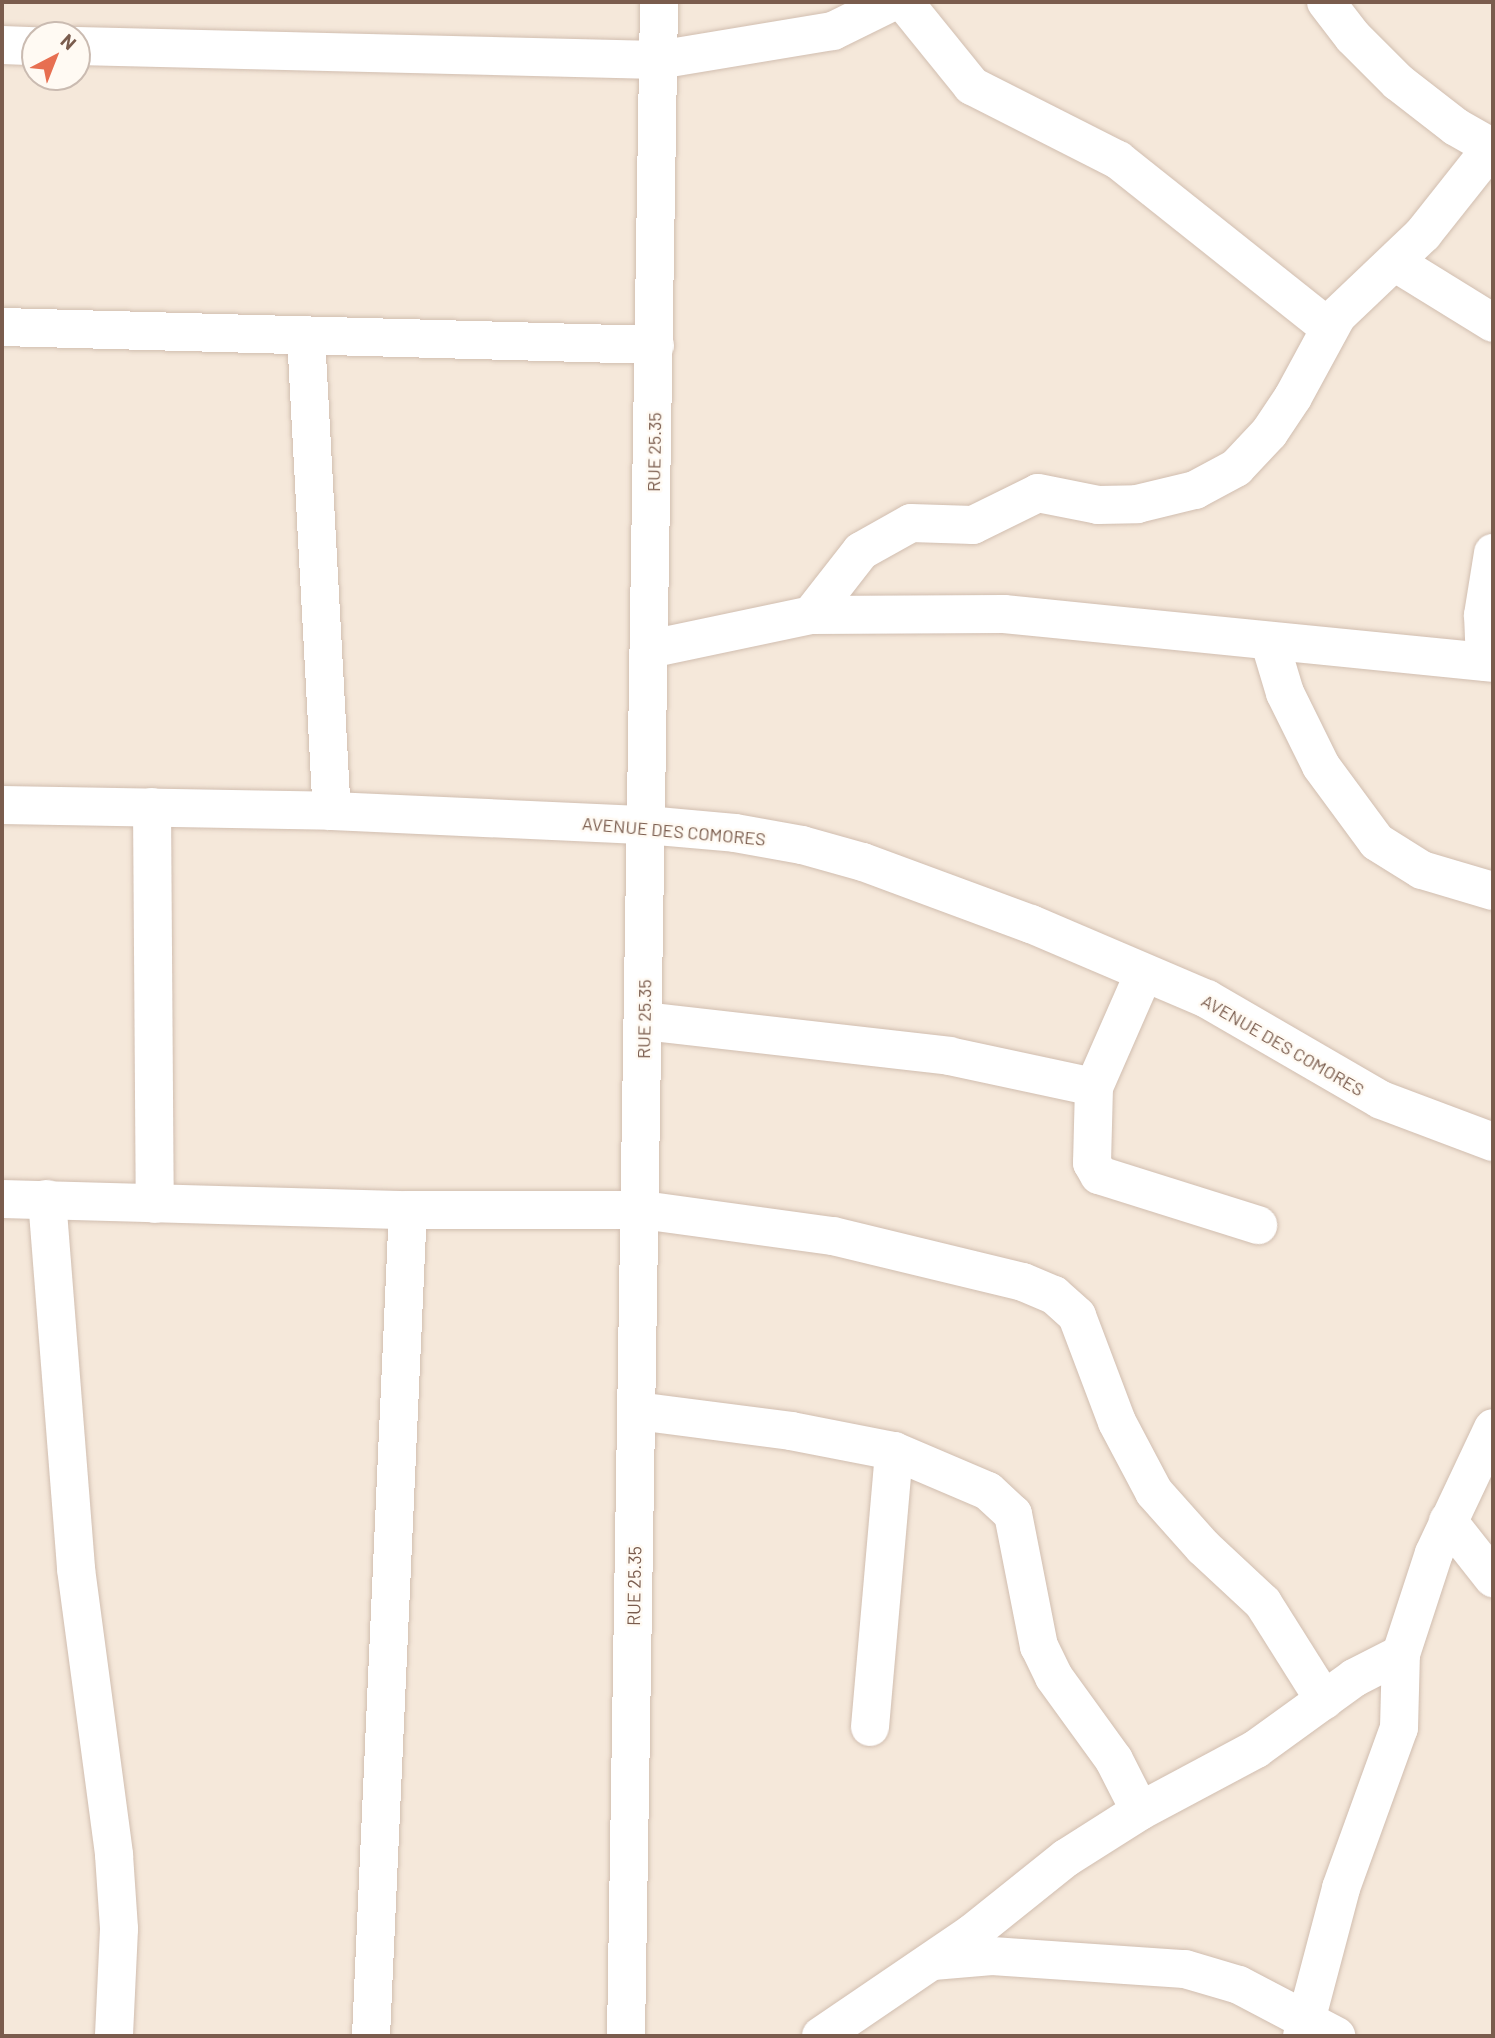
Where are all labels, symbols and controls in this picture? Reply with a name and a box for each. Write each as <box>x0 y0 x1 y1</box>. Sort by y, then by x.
north arrow <box>21 21 91 91</box>
text: N <box>57 29 81 54</box>
street label: RUE 25.35 <box>643 412 665 492</box>
street label: AVENUE DES COMORES <box>581 812 767 850</box>
street label: RUE 25.35 <box>633 979 655 1059</box>
street label: AVENUE DES COMORES <box>1198 990 1368 1100</box>
street label: RUE 25.35 <box>623 1546 645 1626</box>

